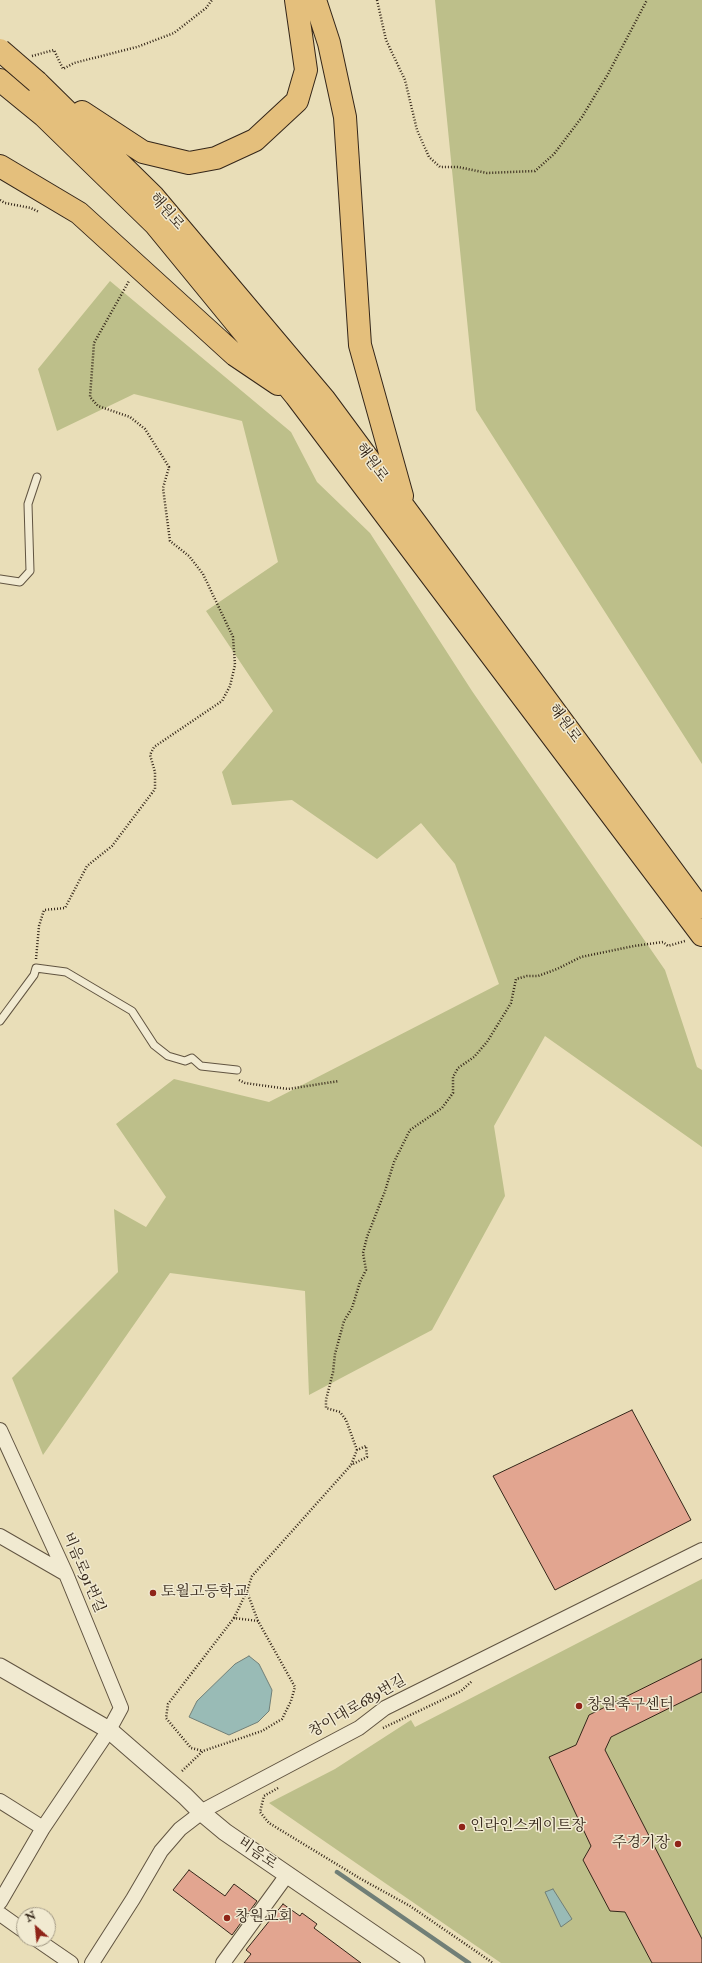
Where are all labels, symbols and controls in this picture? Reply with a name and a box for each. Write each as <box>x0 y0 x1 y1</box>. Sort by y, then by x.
street label: 해원로 <box>145 190 187 234</box>
street label: 해원로 <box>351 440 391 486</box>
street label: 해원로 <box>544 701 584 747</box>
street label: 비음로91번길 <box>58 1530 108 1616</box>
place label: 토월고등학교 <box>161 1584 248 1602</box>
marker: 토월고등학교 <box>148 1588 158 1598</box>
street label: 창이대로689번길 <box>306 1672 410 1742</box>
place label: 창원축구센터 <box>587 1697 674 1715</box>
marker: 창원축구센터 <box>574 1701 584 1711</box>
place label: 인라인스케이트장 <box>470 1818 586 1836</box>
marker: 인라인스케이트장 <box>457 1822 467 1832</box>
street label: 비음로 <box>234 1834 280 1874</box>
place label: 주경기장 <box>612 1835 670 1853</box>
marker: 주경기장 <box>673 1839 683 1849</box>
north arrow <box>16 1907 56 1947</box>
text: N <box>23 1909 38 1925</box>
place label: 창원교회 <box>235 1909 293 1927</box>
marker: 창원교회 <box>222 1913 232 1923</box>

